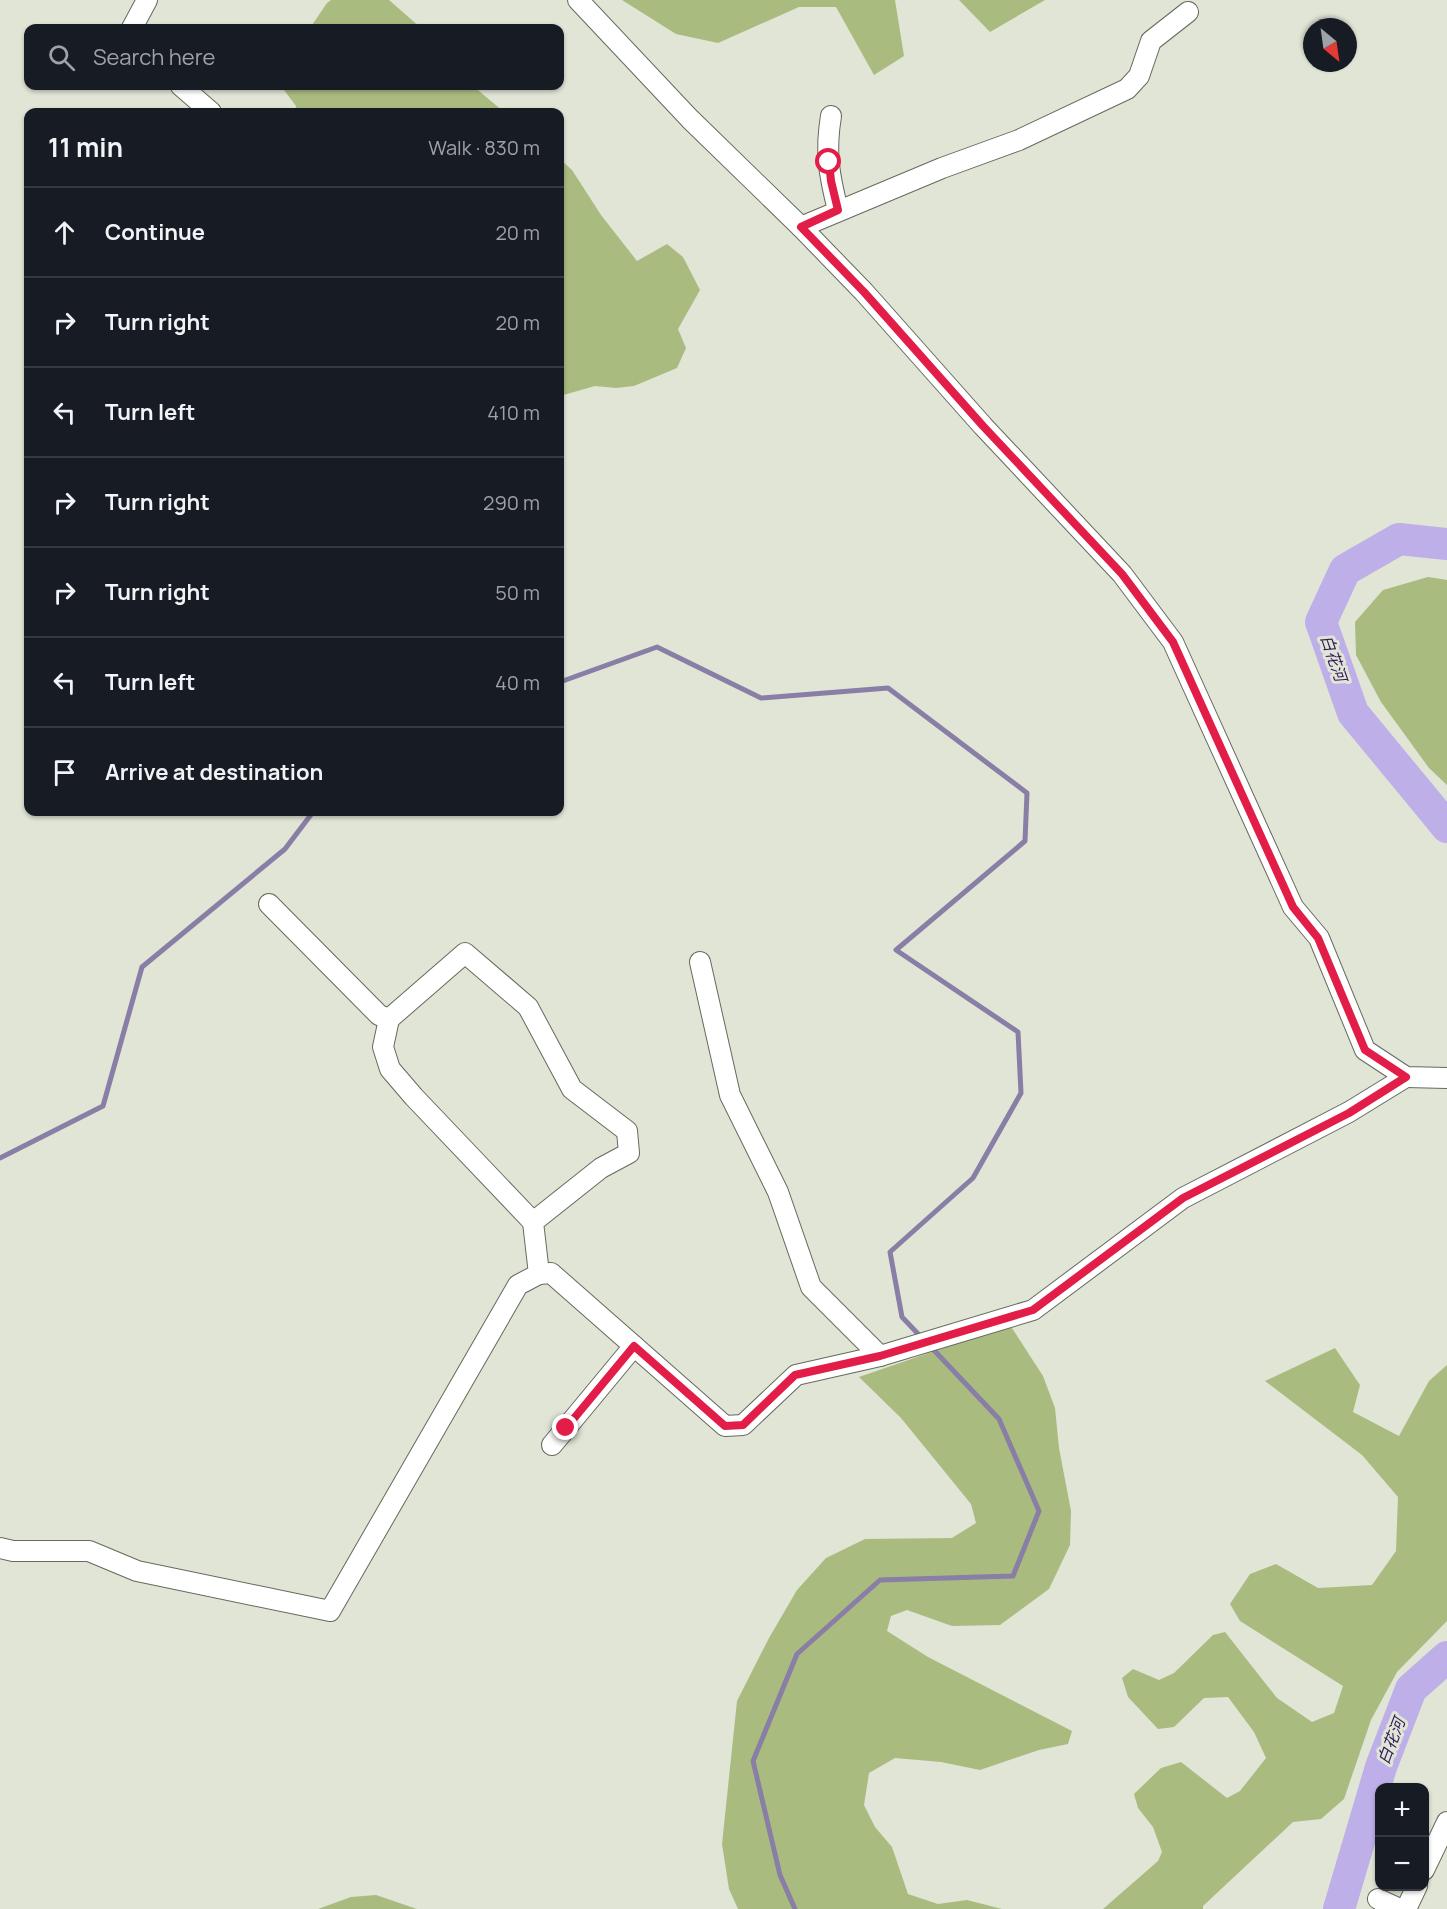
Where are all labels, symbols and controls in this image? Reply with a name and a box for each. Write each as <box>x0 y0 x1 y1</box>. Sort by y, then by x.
north arrow <box>1303 18 1357 72</box>
search box <box>24 24 564 90</box>
icon: search <box>45 41 78 74</box>
text: Search here <box>93 42 215 72</box>
text: 11 min <box>48 129 123 165</box>
text: Walk · 830 m <box>428 134 540 161</box>
route start <box>815 148 841 174</box>
icon: ahead <box>48 216 81 249</box>
text: Continue <box>105 217 205 247</box>
text: 20 m <box>495 219 540 246</box>
icon: right <box>48 306 81 339</box>
text: Turn right <box>105 307 210 337</box>
text: 20 m <box>495 309 540 336</box>
icon: left <box>48 396 81 429</box>
text: Turn left <box>105 397 195 427</box>
text: 410 m <box>487 399 540 426</box>
icon: right <box>48 486 81 519</box>
text: Turn right <box>105 487 210 517</box>
text: 290 m <box>483 489 540 516</box>
icon: right <box>48 576 81 609</box>
text: Turn right <box>105 577 210 607</box>
text: 50 m <box>495 579 540 606</box>
water label: 白花河 <box>1316 632 1353 687</box>
icon: left <box>48 666 81 699</box>
text: Turn left <box>105 667 195 697</box>
text: 40 m <box>495 669 540 696</box>
icon: arrive <box>48 756 81 789</box>
text: Arrive at destination <box>105 757 323 787</box>
route end <box>552 1414 578 1440</box>
water label: 白花河 <box>1372 1712 1411 1767</box>
map controls <box>1375 1783 1429 1891</box>
button: + <box>1375 1783 1429 1837</box>
button: − <box>1375 1837 1429 1891</box>

